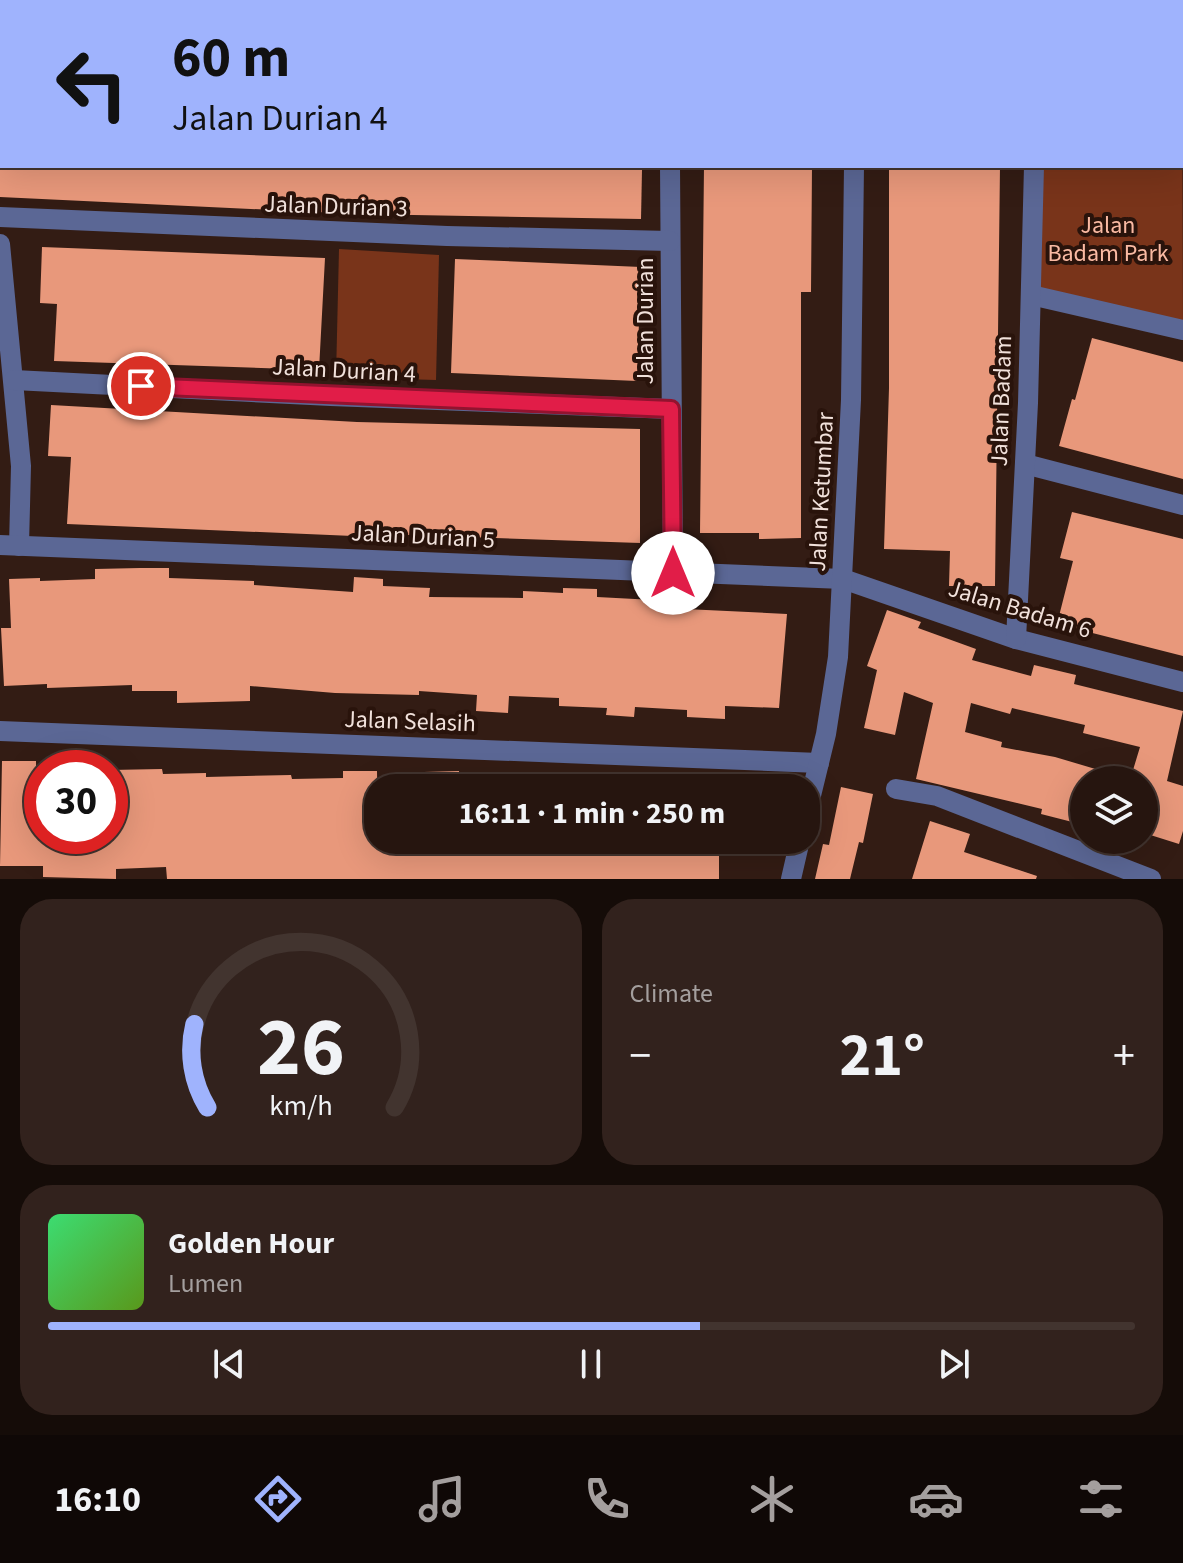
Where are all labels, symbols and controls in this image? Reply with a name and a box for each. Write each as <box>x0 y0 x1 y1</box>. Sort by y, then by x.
text: 60 m <box>172 19 290 98</box>
icon: left <box>40 32 144 136</box>
text: Jalan Durian 4 <box>172 93 388 144</box>
street label: Jalan Durian 3 <box>264 187 408 226</box>
park label: Jalan Badam Park <box>1047 208 1169 271</box>
street label: Jalan Durian <box>628 257 663 385</box>
street label: Jalan Badam <box>982 335 1021 467</box>
street label: Jalan Durian 4 <box>271 349 417 392</box>
pin <box>107 352 175 420</box>
icon: arrive <box>119 364 163 408</box>
street label: Jalan Ketumbar <box>800 411 843 573</box>
street label: Jalan Durian 5 <box>350 515 496 558</box>
position arrow <box>631 531 715 615</box>
street label: Jalan Badam 6 <box>944 571 1096 648</box>
street label: Jalan Selasih <box>344 702 476 741</box>
speed limit sign: 30 <box>24 750 128 854</box>
map controls <box>1070 766 1158 854</box>
button: layers <box>1070 766 1158 854</box>
text: 16:11 · 1 min · 250 m <box>459 792 725 835</box>
text: Climate <box>630 975 713 1012</box>
text: 26 <box>257 989 345 1107</box>
text: 21° <box>840 1014 925 1099</box>
text: − <box>630 1025 651 1088</box>
text: + <box>1113 1025 1135 1088</box>
text: km/h <box>269 1086 332 1126</box>
text: Golden Hour <box>168 1222 334 1265</box>
text: Lumen <box>168 1265 243 1302</box>
icon: previous <box>207 1342 251 1386</box>
icon: pause <box>569 1342 613 1386</box>
icon: next <box>932 1342 976 1386</box>
icon: directions <box>250 1471 306 1527</box>
icon: music <box>414 1471 470 1527</box>
icon: phone <box>579 1471 635 1527</box>
icon: climate <box>744 1471 800 1527</box>
icon: car <box>908 1471 964 1527</box>
icon: filters <box>1073 1471 1129 1527</box>
text: 16:10 <box>54 1474 141 1525</box>

